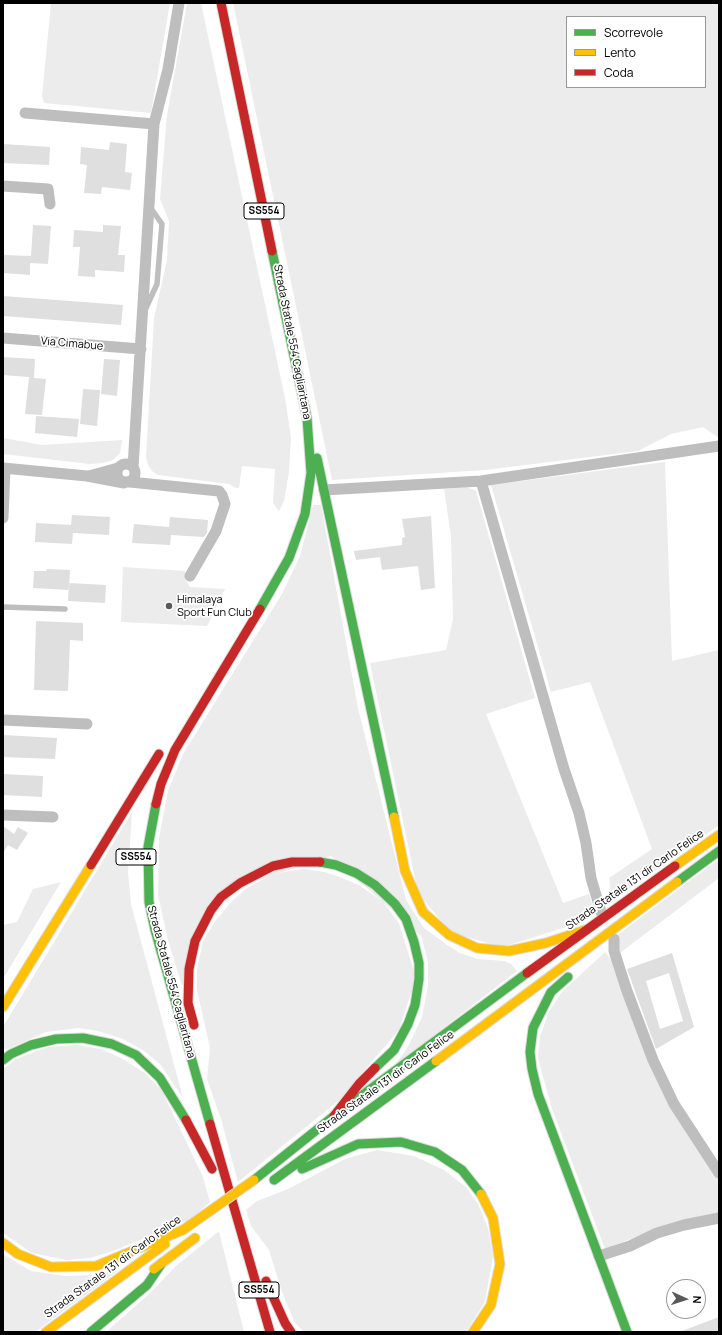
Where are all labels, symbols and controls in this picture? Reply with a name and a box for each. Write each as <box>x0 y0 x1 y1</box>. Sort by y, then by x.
legend <box>566 16 706 88</box>
text: Scorrevole <box>604 24 663 41</box>
text: Lento <box>604 44 636 61</box>
text: Coda <box>604 64 633 81</box>
road number: SS554 <box>244 203 284 219</box>
street label: Strada Statale 554 Cagliaritana <box>270 263 314 421</box>
street label: Via Cimabue <box>40 335 104 353</box>
place label: Himalaya Sport Fun Club <box>177 593 252 619</box>
marker: Himalaya Sport Fun Club <box>164 601 174 611</box>
street label: Strada Statale 131 dir Carlo Felice <box>563 827 707 933</box>
road number: SS554 <box>116 849 156 865</box>
street label: Strada Statale 554 Cagliaritana <box>144 904 198 1060</box>
street label: Strada Statale 131 dir Carlo Felice <box>315 1028 457 1136</box>
street label: Strada Statale 131 dir Carlo Felice <box>42 1213 184 1321</box>
north arrow <box>666 1279 706 1319</box>
road number: SS554 <box>239 1282 279 1298</box>
text: N <box>690 1295 705 1304</box>

